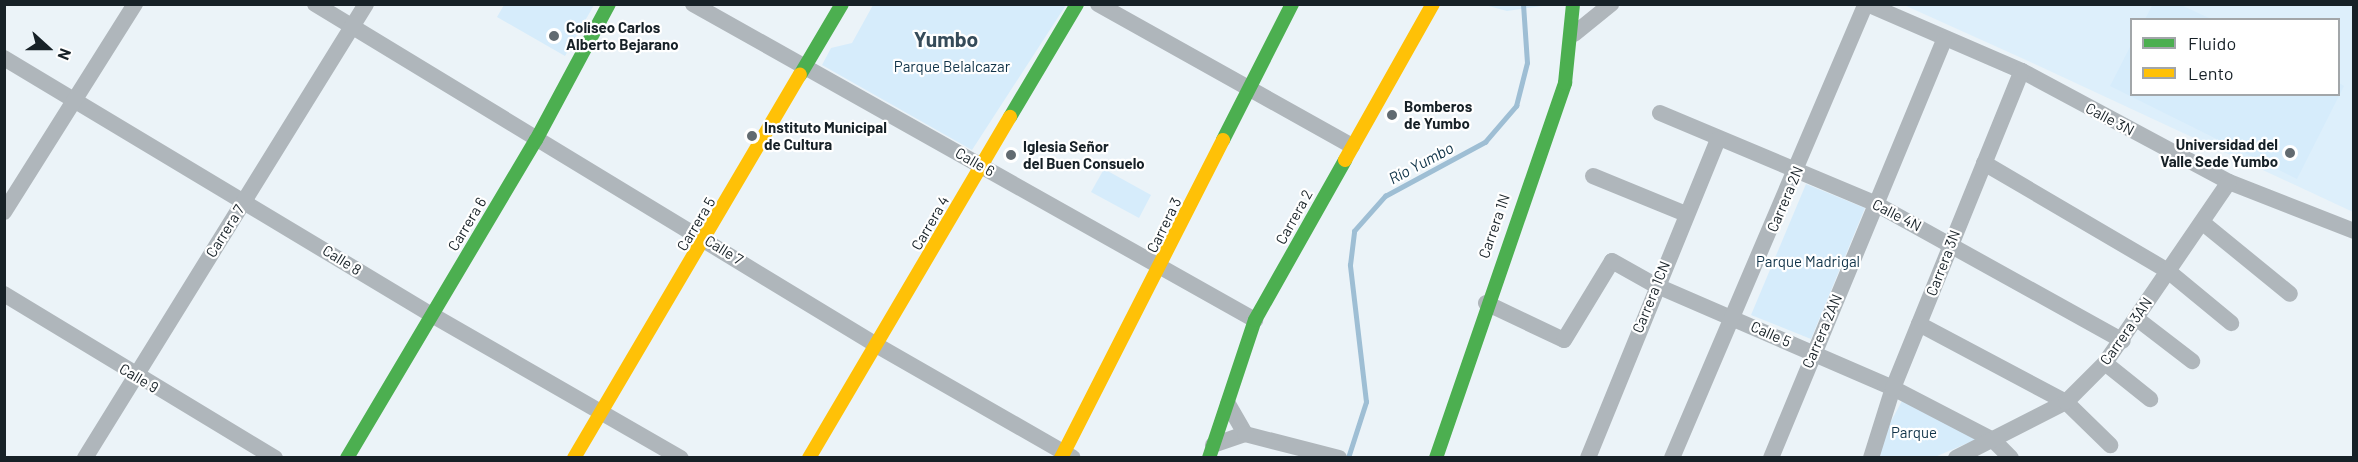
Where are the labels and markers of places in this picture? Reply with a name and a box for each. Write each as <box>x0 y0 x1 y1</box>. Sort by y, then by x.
place label: Coliseo Carlos Alberto Bejarano <box>566 18 678 53</box>
marker: Coliseo Carlos Alberto Bejarano <box>547 29 561 43</box>
place label: Bomberos de Yumbo <box>1404 97 1472 132</box>
marker: Bomberos de Yumbo <box>1385 108 1399 122</box>
place label: Instituto Municipal de Cultura <box>764 118 887 153</box>
marker: Instituto Municipal de Cultura <box>745 129 759 143</box>
place label: Universidad del Valle Sede Yumbo <box>2160 135 2278 170</box>
place label: Iglesia Señor del Buen Consuelo <box>1023 137 1145 172</box>
marker: Universidad del Valle Sede Yumbo <box>2283 146 2297 160</box>
marker: Iglesia Señor del Buen Consuelo <box>1004 148 1018 162</box>

